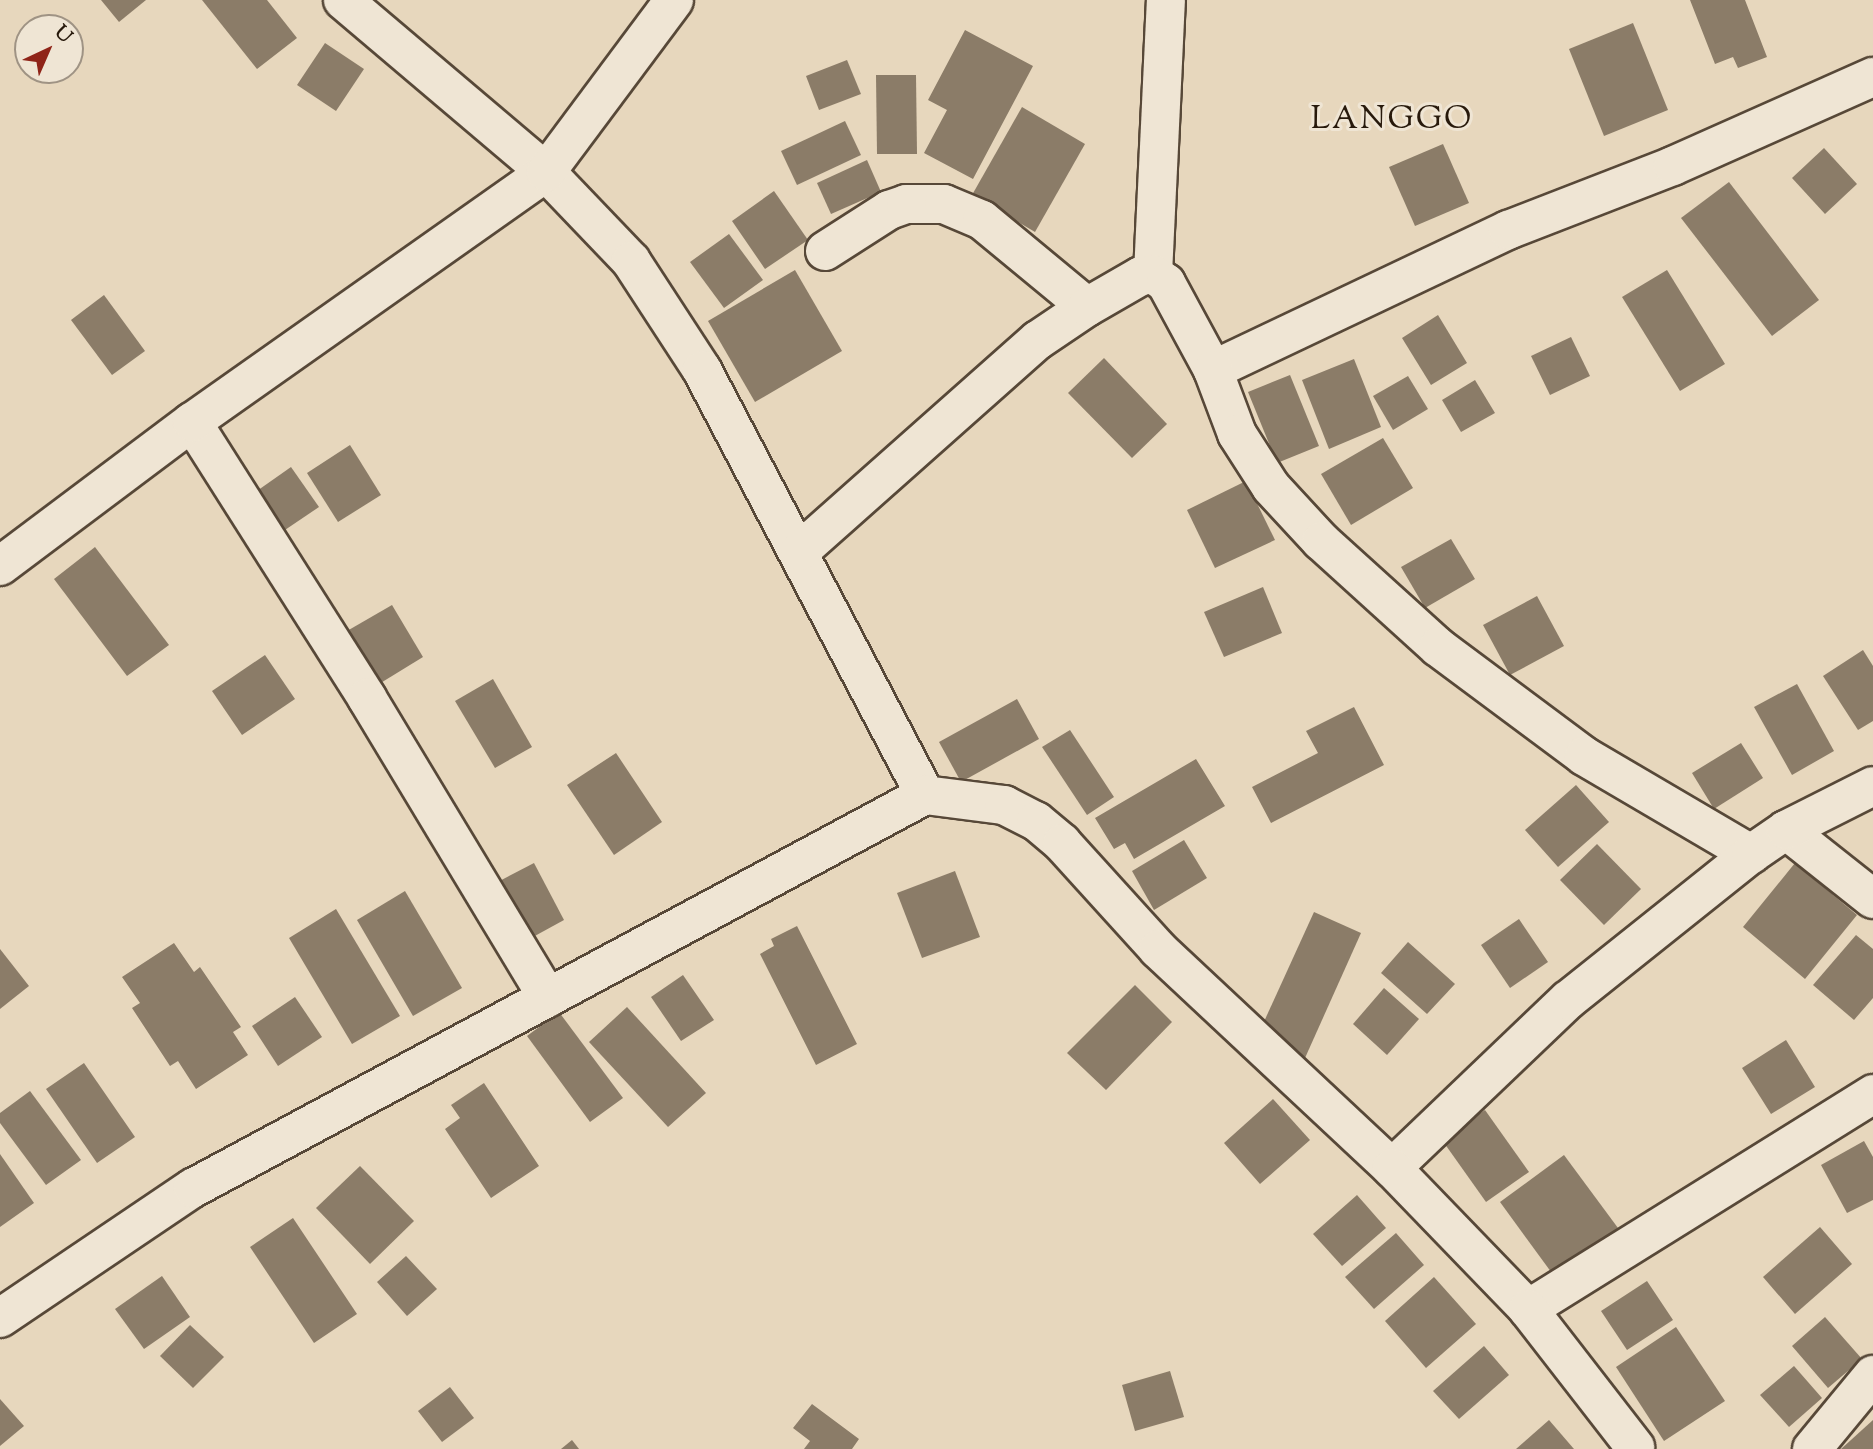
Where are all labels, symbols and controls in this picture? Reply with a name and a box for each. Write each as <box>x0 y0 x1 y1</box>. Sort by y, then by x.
north arrow <box>14 14 84 84</box>
text: U <box>48 20 77 50</box>
district label: LANGGO <box>1312 101 1472 139</box>

